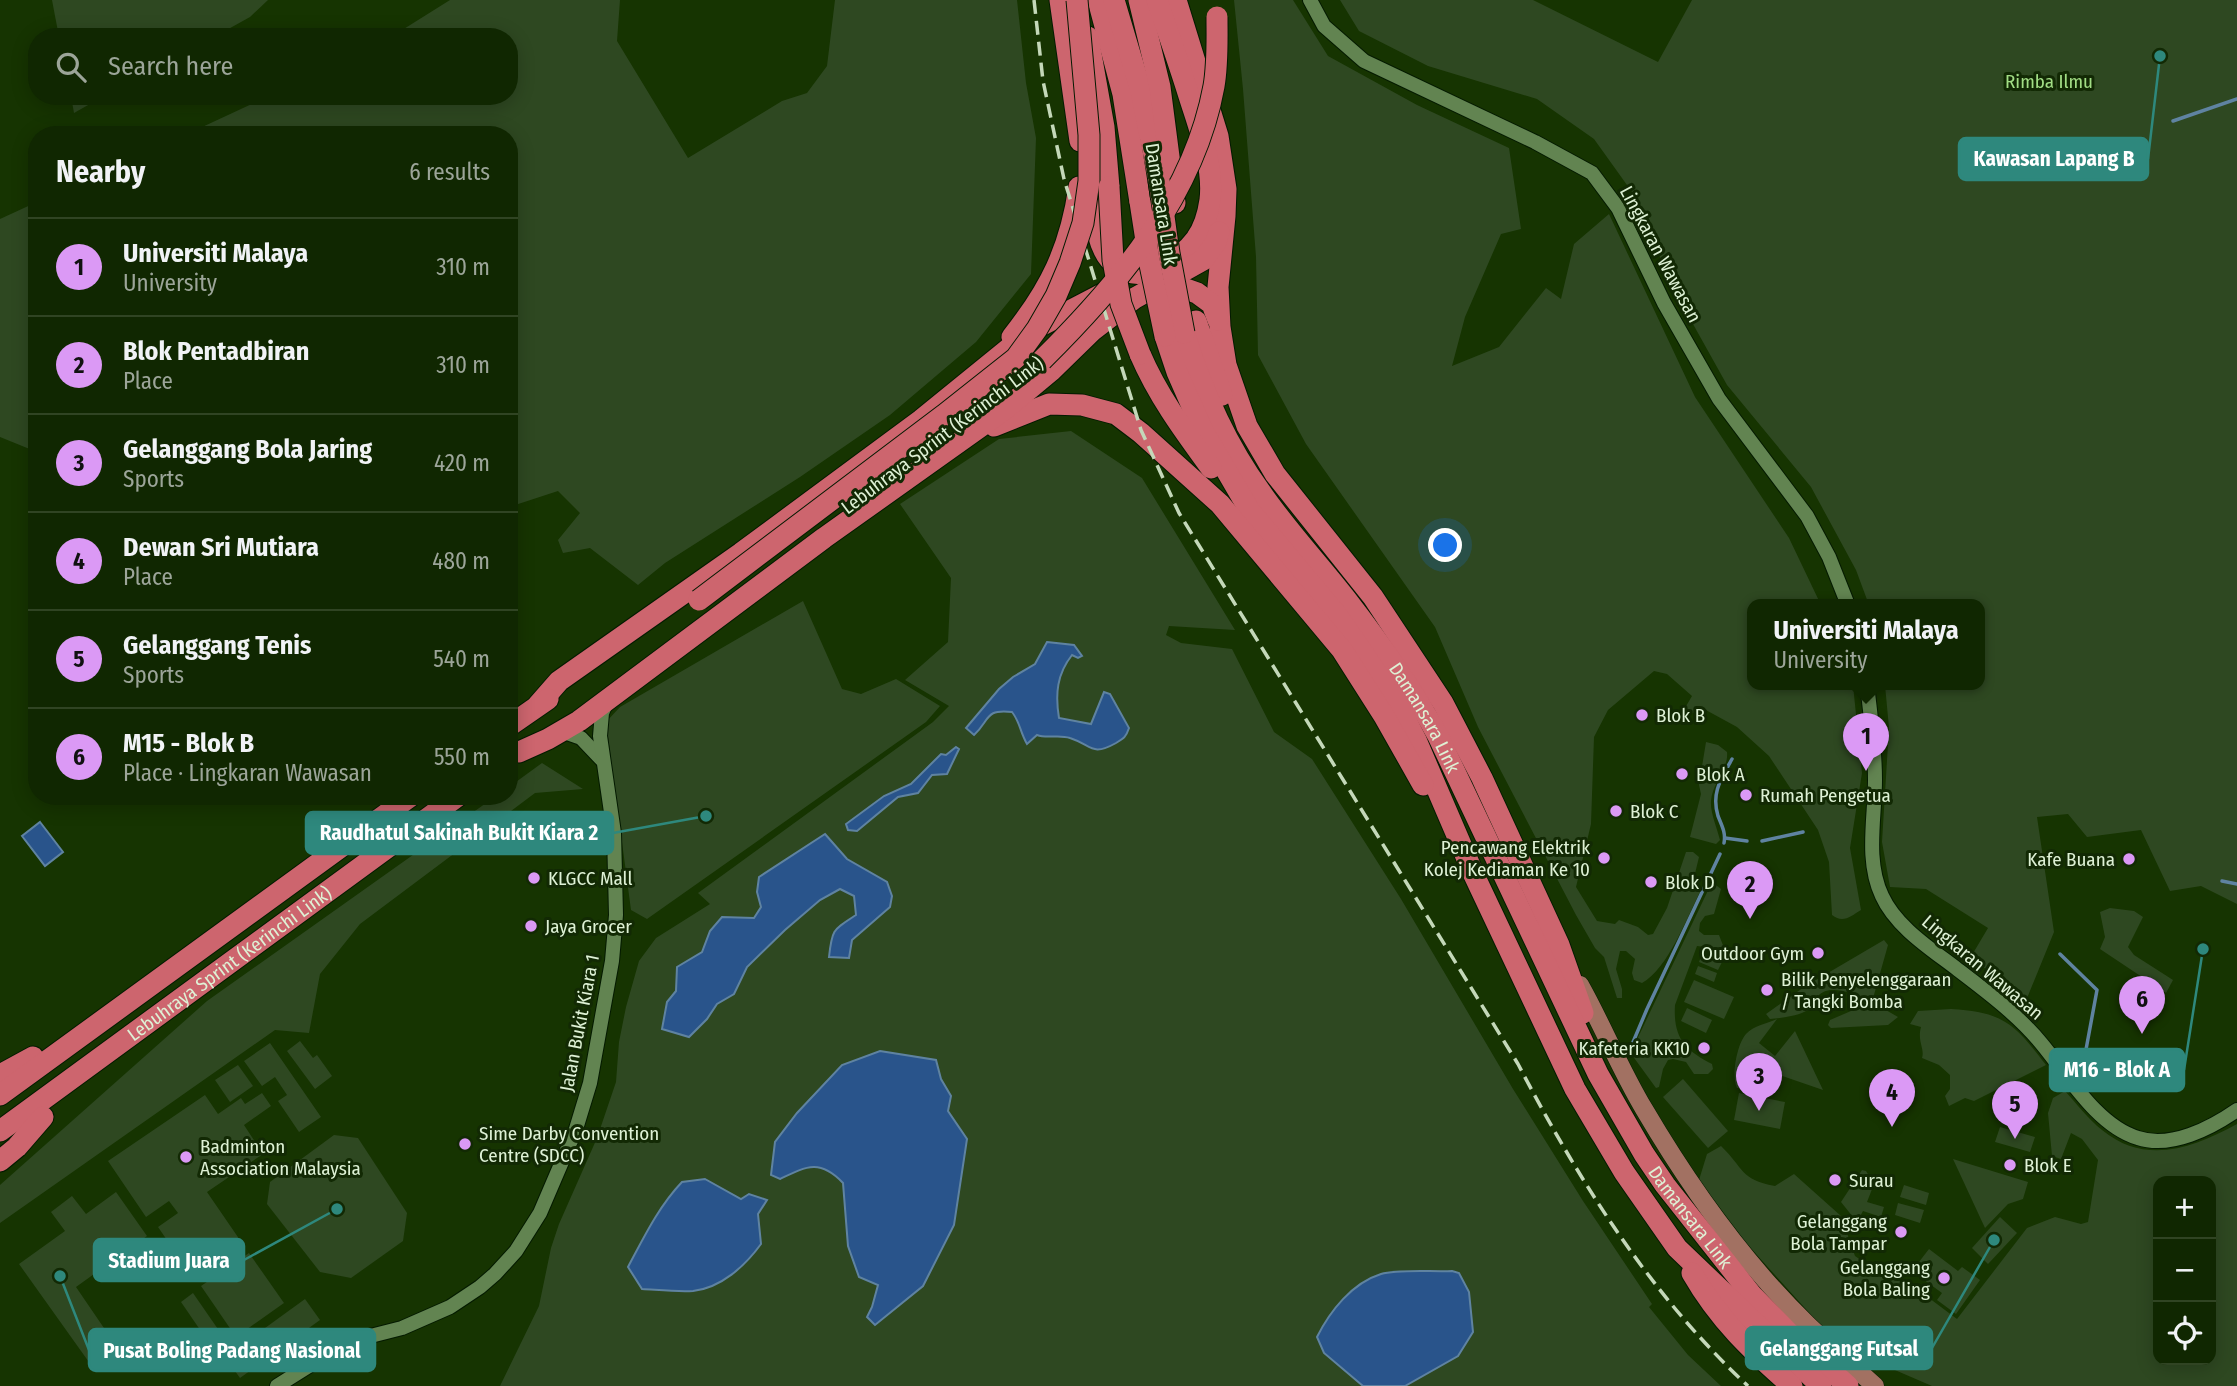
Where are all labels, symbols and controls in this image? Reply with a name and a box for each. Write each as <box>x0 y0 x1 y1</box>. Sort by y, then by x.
search box <box>28 28 518 105</box>
icon: search <box>52 48 90 86</box>
text: Search here <box>108 51 233 82</box>
park label: Rimba Ilmu <box>2005 70 2093 93</box>
callout: Kawasan Lapang B <box>1959 138 2148 180</box>
street label: Damansara Link <box>1141 141 1183 267</box>
text: Kawasan Lapang B <box>1974 146 2135 172</box>
text: Nearby <box>56 154 145 190</box>
text: 6 results <box>409 158 490 186</box>
street label: Lingkaran Wawasan <box>1615 182 1706 326</box>
text: Universiti Malaya <box>123 238 308 269</box>
text: 1 <box>74 253 84 281</box>
text: 310 m <box>436 253 490 281</box>
text: University <box>123 269 217 297</box>
text: Blok Pentadbiran <box>123 336 309 367</box>
text: 2 <box>74 351 84 379</box>
text: 310 m <box>436 351 490 379</box>
street label: Lebuhraya Sprint (Kerinchi Link) <box>837 352 1048 519</box>
text: Place <box>123 367 173 395</box>
text: Gelanggang Bola Jaring <box>123 434 372 465</box>
text: 3 <box>74 449 84 477</box>
text: 420 m <box>434 449 490 477</box>
text: Sports <box>123 465 184 493</box>
your location <box>1428 528 1462 562</box>
text: Dewan Sri Mutiara <box>123 532 319 563</box>
text: 4 <box>73 547 85 575</box>
text: 480 m <box>432 547 490 575</box>
text: Place <box>123 563 173 591</box>
popup <box>1747 599 1985 690</box>
text: Universiti Malaya <box>1773 615 1959 646</box>
text: Gelanggang Tenis <box>123 630 311 661</box>
text: 5 <box>73 645 85 673</box>
text: 540 m <box>433 645 490 673</box>
text: University <box>1773 646 1867 674</box>
street label: Damansara Link <box>1384 658 1465 777</box>
text: Sports <box>123 661 184 689</box>
place label: Blok B <box>1656 704 1705 727</box>
marker: Blok B <box>1634 707 1650 723</box>
pin: 1 <box>1843 713 1889 771</box>
text: M15 - Blok B <box>123 728 254 759</box>
text: 6 <box>73 743 85 771</box>
text: 550 m <box>434 743 490 771</box>
text: Place · Lingkaran Wawasan <box>123 759 372 787</box>
place label: Blok A <box>1696 763 1745 786</box>
marker: Blok A <box>1674 766 1690 782</box>
place label: Rumah Pengetua <box>1760 784 1891 807</box>
marker: Rumah Pengetua <box>1738 787 1754 803</box>
place label: Blok C <box>1630 800 1679 823</box>
marker: Blok C <box>1608 803 1624 819</box>
callout: Raudhatul Sakinah Bukit Kiara 2 <box>306 812 613 854</box>
text: Raudhatul Sakinah Bukit Kiara 2 <box>320 820 599 846</box>
place label: Pencawang Elektrik Kolej Kediaman Ke 10 <box>1424 836 1590 881</box>
place label: Kafe Buana <box>2027 848 2115 871</box>
marker: Pencawang Elektrik Kolej Kediaman Ke 10 <box>1596 850 1612 866</box>
marker: Kafe Buana <box>2121 851 2137 867</box>
pin: 2 <box>1727 861 1773 919</box>
place label: KLGCC Mall <box>548 867 633 890</box>
marker: KLGCC Mall <box>526 870 542 886</box>
place label: Blok D <box>1665 871 1715 894</box>
marker: Blok D <box>1643 874 1659 890</box>
street label: Lebuhraya Sprint (Kerinchi Link) <box>123 881 336 1046</box>
street label: Lingkaran Wawasan <box>1917 910 2048 1025</box>
place label: Jaya Grocer <box>545 915 632 938</box>
marker: Jaya Grocer <box>523 918 539 934</box>
place label: Outdoor Gym <box>1701 942 1804 965</box>
marker: Outdoor Gym <box>1810 945 1826 961</box>
street label: Jalan Bukit Kiara 1 <box>555 953 604 1094</box>
place label: Bilik Penyelenggaraan / Tangki Bomba <box>1781 968 1951 1013</box>
pin: 6 <box>2119 976 2165 1034</box>
marker: Bilik Penyelenggaraan / Tangki Bomba <box>1759 982 1775 998</box>
place label: Kafeteria KK10 <box>1579 1037 1690 1060</box>
marker: Kafeteria KK10 <box>1696 1040 1712 1056</box>
callout: M16 - Blok A <box>2050 1049 2184 1091</box>
pin: 3 <box>1736 1053 1782 1111</box>
text: M16 - Blok A <box>2064 1057 2171 1083</box>
pin: 4 <box>1869 1069 1915 1127</box>
pin: 5 <box>1992 1081 2038 1139</box>
place label: Sime Darby Convention Centre (SDCC) <box>479 1122 659 1167</box>
place label: Badminton Association Malaysia <box>200 1135 361 1180</box>
marker: Sime Darby Convention Centre (SDCC) <box>457 1136 473 1152</box>
marker: Badminton Association Malaysia <box>178 1149 194 1165</box>
place label: Blok E <box>2024 1154 2072 1177</box>
marker: Blok E <box>2002 1157 2018 1173</box>
street label: Damansara Link <box>1643 1162 1737 1273</box>
place label: Surau <box>1849 1169 1894 1192</box>
marker: Surau <box>1827 1172 1843 1188</box>
map controls <box>2153 1176 2216 1365</box>
button: + <box>2153 1176 2216 1239</box>
place label: Gelanggang Bola Tampar <box>1790 1210 1887 1255</box>
marker: Gelanggang Bola Tampar <box>1893 1224 1909 1240</box>
callout: Stadium Juara <box>94 1239 244 1281</box>
button: − <box>2153 1239 2216 1302</box>
text: Stadium Juara <box>108 1248 230 1274</box>
place label: Gelanggang Bola Baling <box>1840 1256 1930 1301</box>
marker: Gelanggang Bola Baling <box>1936 1270 1952 1286</box>
button: locate <box>2153 1302 2216 1365</box>
callout: Gelanggang Futsal <box>1746 1327 1932 1369</box>
callout: Pusat Boling Padang Nasional <box>89 1329 375 1371</box>
text: Gelanggang Futsal <box>1760 1336 1919 1362</box>
text: Pusat Boling Padang Nasional <box>103 1338 361 1364</box>

